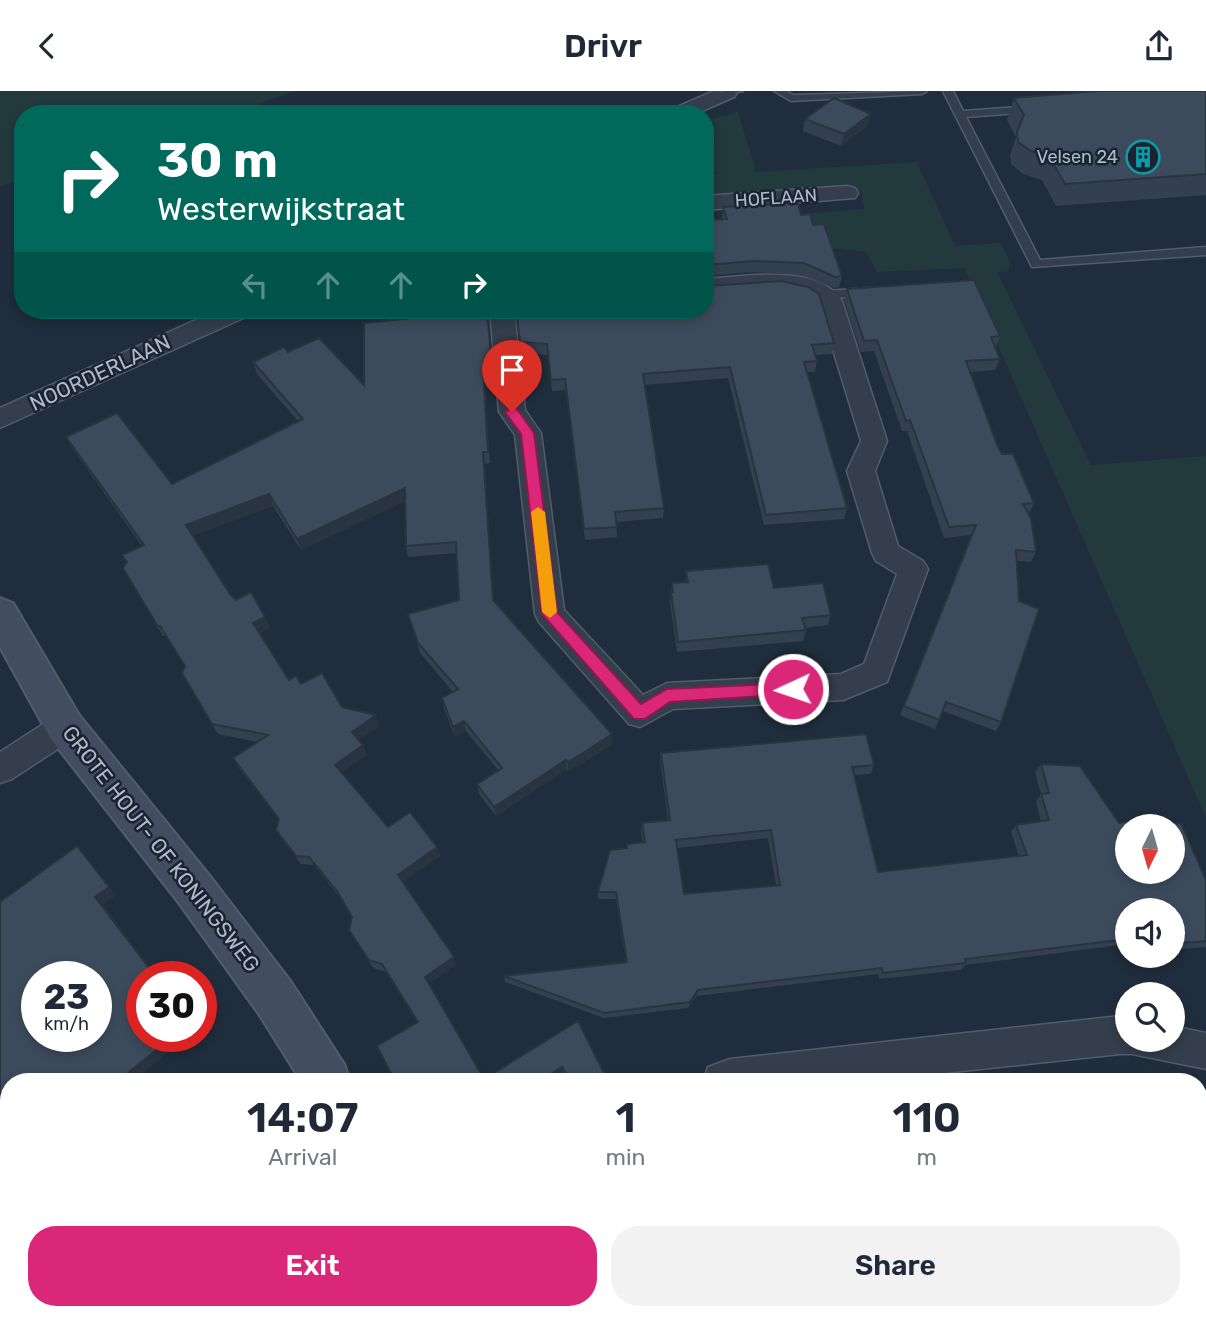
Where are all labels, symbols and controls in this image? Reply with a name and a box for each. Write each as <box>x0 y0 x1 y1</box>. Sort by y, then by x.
icon: back <box>28 27 66 65</box>
text: Drivr <box>564 27 642 65</box>
icon: share <box>1140 27 1178 65</box>
text: 30 m <box>157 131 278 189</box>
icon: right <box>42 133 133 224</box>
building icon: Velsen 24 <box>1124 138 1162 176</box>
place label: Velsen 24 <box>1037 146 1118 168</box>
street label: HOFLAAN <box>734 184 818 212</box>
text: Westerwijkstraat <box>157 190 405 228</box>
icon: left <box>236 266 274 304</box>
icon: ahead <box>309 266 347 304</box>
icon: ahead <box>382 266 420 304</box>
icon: right <box>455 266 493 304</box>
street label: NOORDERLAAN <box>25 329 174 416</box>
pin <box>482 340 542 412</box>
icon: arrive <box>493 351 531 389</box>
position arrow <box>756 652 830 726</box>
street label: GROTE HOUT- OF KONINGSWEG <box>58 721 265 977</box>
north arrow <box>1115 814 1185 884</box>
map controls <box>1115 814 1185 1052</box>
button: sound <box>1115 898 1185 968</box>
speed limit sign: 30 <box>126 961 217 1052</box>
text: 23 <box>44 976 89 1018</box>
button: search <box>1115 982 1185 1052</box>
text: km/h <box>44 1013 89 1035</box>
text: 14:07 <box>247 1093 359 1143</box>
text: 1 <box>616 1093 636 1143</box>
text: 110 <box>893 1093 961 1143</box>
text: Arrival <box>268 1143 337 1171</box>
text: min <box>606 1143 646 1171</box>
text: m <box>917 1143 937 1171</box>
button: Exit <box>28 1226 597 1306</box>
button: Share <box>611 1226 1180 1306</box>

